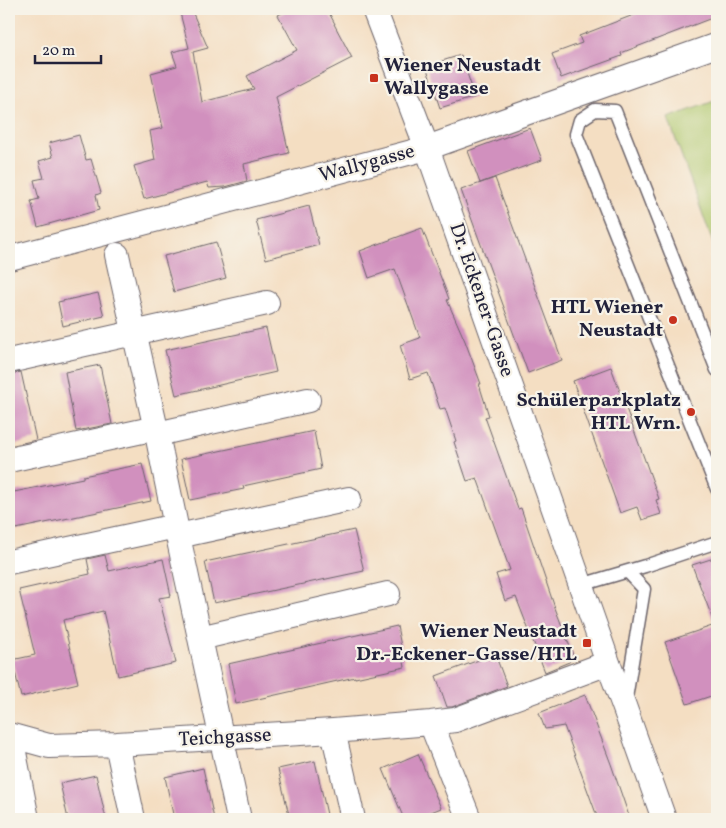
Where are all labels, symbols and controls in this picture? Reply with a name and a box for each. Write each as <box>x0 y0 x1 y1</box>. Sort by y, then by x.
scale bar <box>35 32 101 64</box>
text: 20 m <box>42 41 75 62</box>
place label: Wiener Neustadt Wallygasse <box>384 52 541 103</box>
marker: Wiener Neustadt Wallygasse <box>368 72 380 84</box>
street label: Wallygasse <box>316 138 418 190</box>
street label: Dr. Eckener-Gasse <box>442 219 520 381</box>
place label: HTL Wiener Neustadt <box>551 294 663 345</box>
marker: HTL Wiener Neustadt <box>667 314 679 326</box>
place label: Schülerparkplatz HTL Wrn. <box>516 387 681 438</box>
marker: Schülerparkplatz HTL Wrn. <box>685 406 697 418</box>
place label: Wiener Neustadt Dr.-Eckener-Gasse/HTL <box>356 618 577 669</box>
marker: Wiener Neustadt Dr.-Eckener-Gasse/HTL <box>581 637 593 649</box>
street label: Teichgasse <box>178 722 272 754</box>

